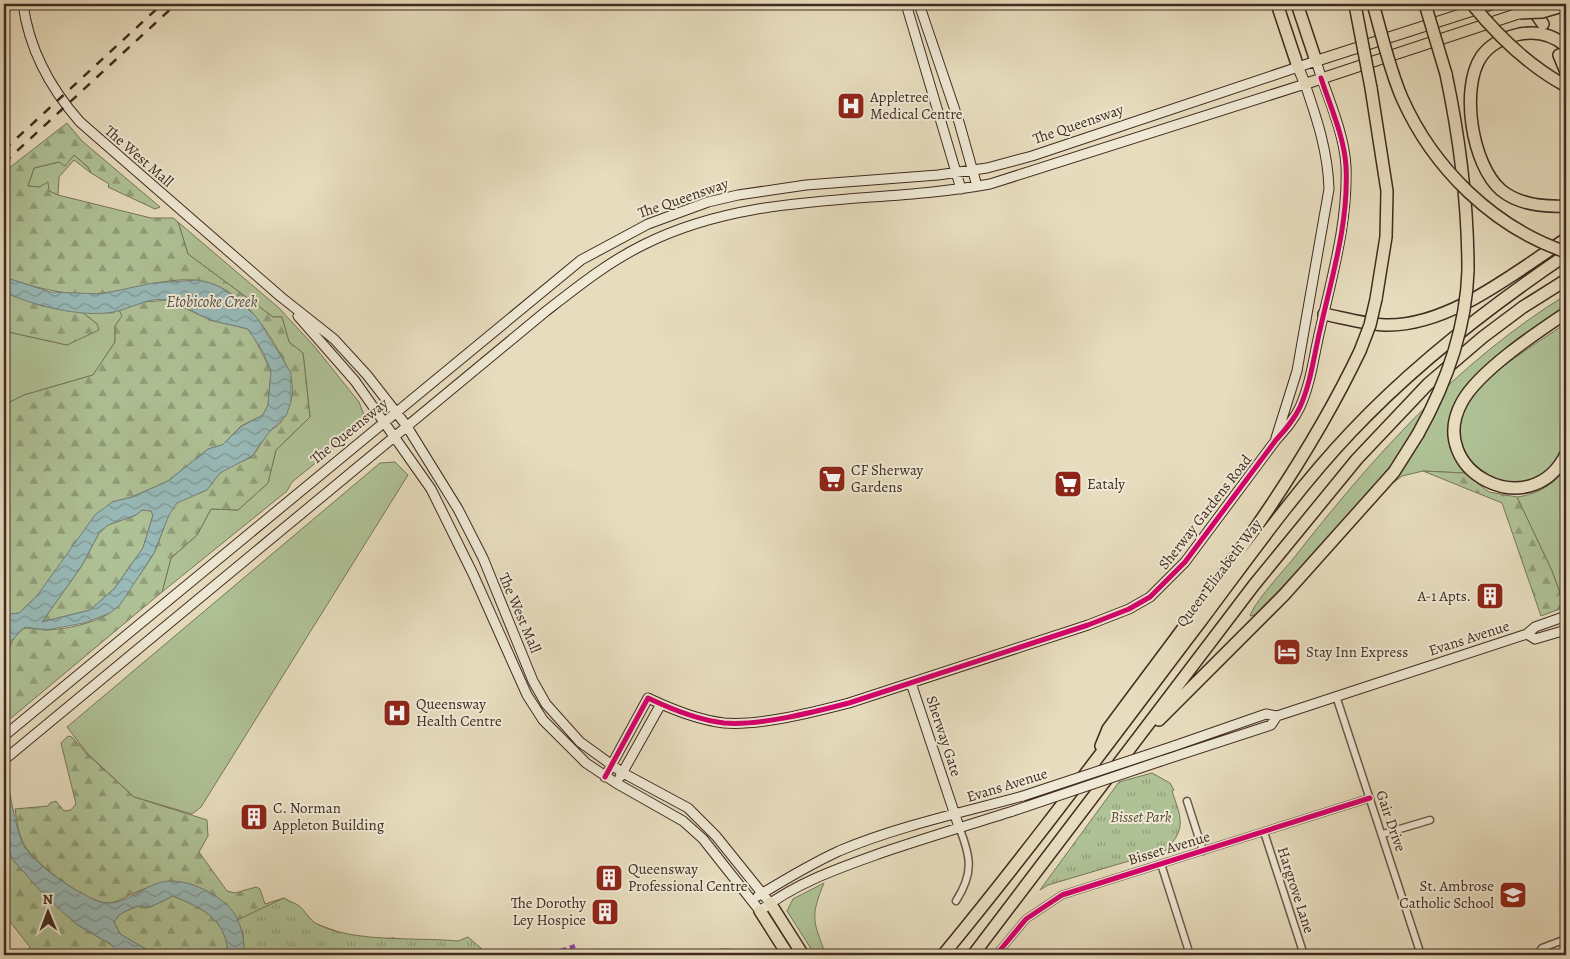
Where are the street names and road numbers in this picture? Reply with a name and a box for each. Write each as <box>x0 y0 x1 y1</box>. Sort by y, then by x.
street label: The Queensway <box>1030 99 1126 149</box>
street label: The West Mall <box>100 121 178 192</box>
street label: The Queensway <box>635 173 731 223</box>
street label: The Queensway <box>306 393 392 469</box>
street label: Sherway Gardens Road <box>1154 450 1257 574</box>
street label: Queen Elizabeth Way <box>1172 515 1266 631</box>
street label: The West Mall <box>494 570 546 656</box>
street label: Evans Avenue <box>1426 615 1512 660</box>
street label: Sherway Gate <box>922 693 967 779</box>
street label: Evans Avenue <box>964 763 1050 807</box>
street label: Gair Drive <box>1371 788 1411 855</box>
street label: Bisset Avenue <box>1126 826 1213 870</box>
street label: Hargrove Lane <box>1273 844 1319 936</box>

